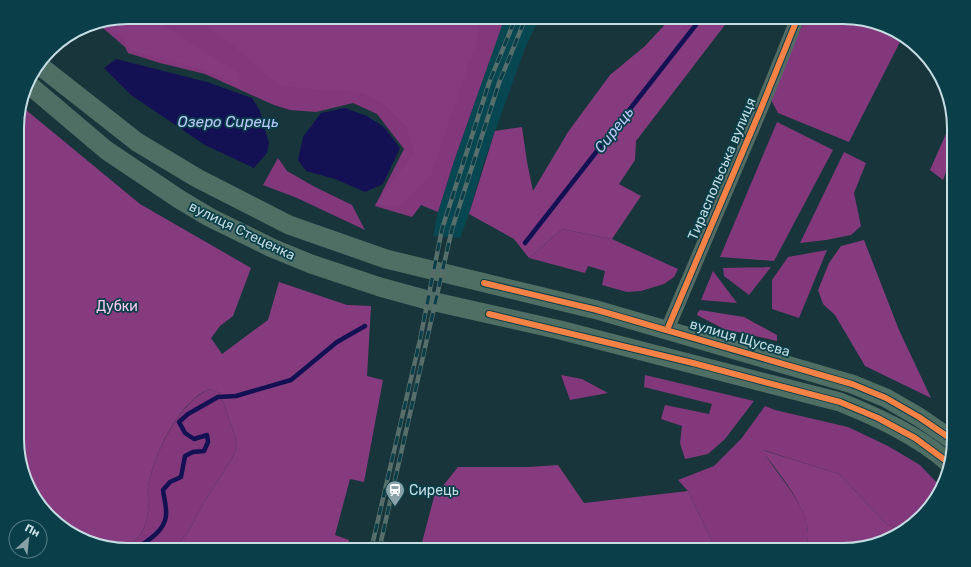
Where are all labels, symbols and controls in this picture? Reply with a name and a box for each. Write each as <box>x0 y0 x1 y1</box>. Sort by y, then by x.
street label: Тираспольська вулиця <box>684 95 760 243</box>
water label: Сирець <box>591 103 638 157</box>
water label: Озеро Сирець <box>178 113 279 131</box>
street label: вулиця Стеценка <box>186 198 298 264</box>
park label: Дубки <box>96 298 138 315</box>
street label: вулиця Щусєва <box>688 316 792 360</box>
station icon: Сирець <box>384 479 406 507</box>
place label: Сирець <box>409 482 459 499</box>
north arrow <box>8 519 48 559</box>
text: Пн <box>23 521 42 540</box>

